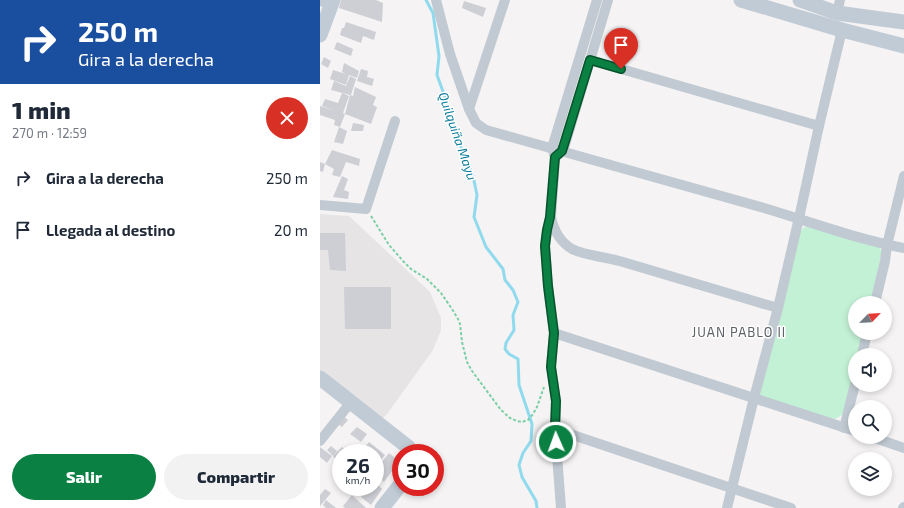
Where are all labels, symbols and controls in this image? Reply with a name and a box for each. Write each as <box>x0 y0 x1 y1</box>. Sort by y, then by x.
text: 250 m <box>78 14 158 48</box>
icon: right <box>12 16 64 68</box>
pin <box>604 28 638 69</box>
icon: arrive <box>610 34 632 56</box>
text: Gira a la derecha <box>78 48 214 70</box>
water label: Quilquiña Mayu <box>435 90 481 182</box>
text: 1 min <box>12 95 71 124</box>
button: close <box>266 97 308 139</box>
text: 270 m · 12:59 <box>12 125 87 141</box>
icon: right <box>12 167 34 189</box>
text: Gira a la derecha <box>46 169 164 187</box>
text: 250 m <box>266 169 308 187</box>
icon: arrive <box>12 219 34 241</box>
text: Llegada al destino <box>46 221 175 239</box>
text: 20 m <box>274 221 308 239</box>
north arrow <box>848 296 892 340</box>
map controls <box>848 296 892 496</box>
district label: JUAN PABLO II <box>692 324 786 340</box>
button: sound <box>848 348 892 392</box>
button: search <box>848 400 892 444</box>
position arrow <box>535 421 577 463</box>
speed limit sign: 30 <box>392 444 444 496</box>
button: layers <box>848 452 892 496</box>
text: 26 <box>346 453 370 477</box>
button: Salir <box>12 454 156 500</box>
button: Compartir <box>164 454 308 500</box>
text: km/h <box>346 474 370 486</box>

